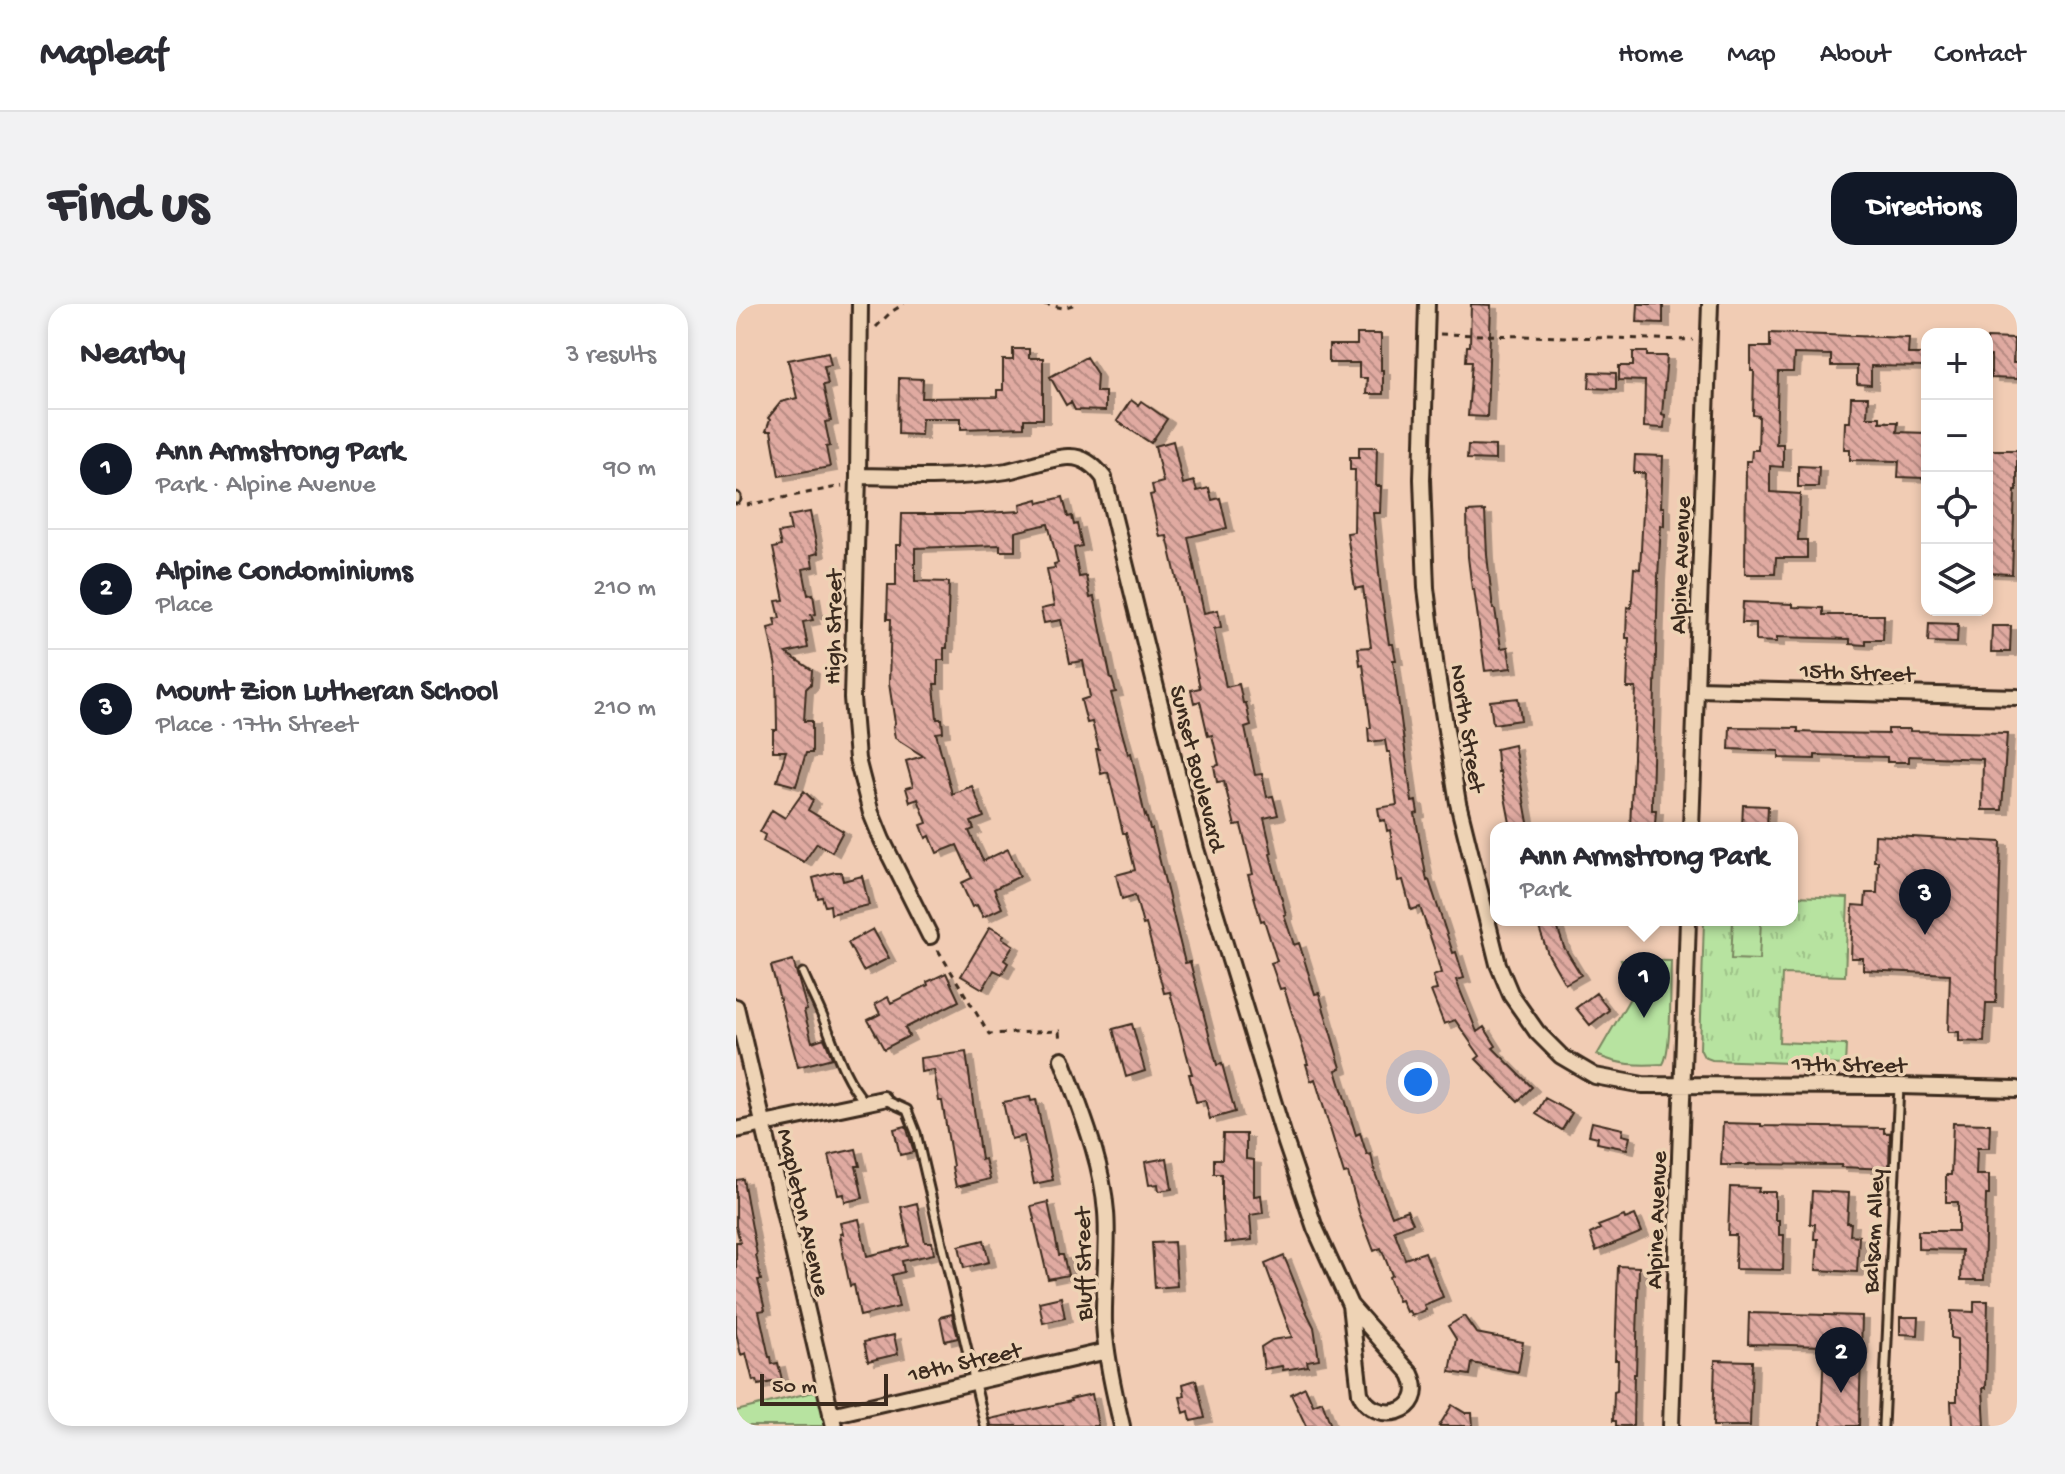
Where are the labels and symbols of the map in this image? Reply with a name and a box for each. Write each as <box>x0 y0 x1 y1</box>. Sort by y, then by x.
street label: Alpine Avenue <box>1666 495 1699 635</box>
street label: High Street <box>820 567 851 685</box>
street label: 15th Street <box>1798 658 1917 691</box>
street label: North Street <box>1441 663 1490 797</box>
street label: Sunset Boulevard <box>1161 683 1231 857</box>
pin: 3 <box>1899 869 1951 935</box>
pin: 1 <box>1618 952 1670 1018</box>
street label: 17th Street <box>1790 1051 1909 1082</box>
your location <box>1398 1062 1438 1102</box>
street label: Mapleton Avenue <box>768 1126 835 1300</box>
street label: Alpine Avenue <box>1642 1150 1675 1290</box>
street label: Balsam Alley <box>1858 1168 1893 1295</box>
street label: Bluff Street <box>1070 1205 1101 1322</box>
pin: 2 <box>1815 1327 1867 1393</box>
street label: 18th Street <box>904 1337 1026 1392</box>
scale bar <box>760 1370 888 1406</box>

